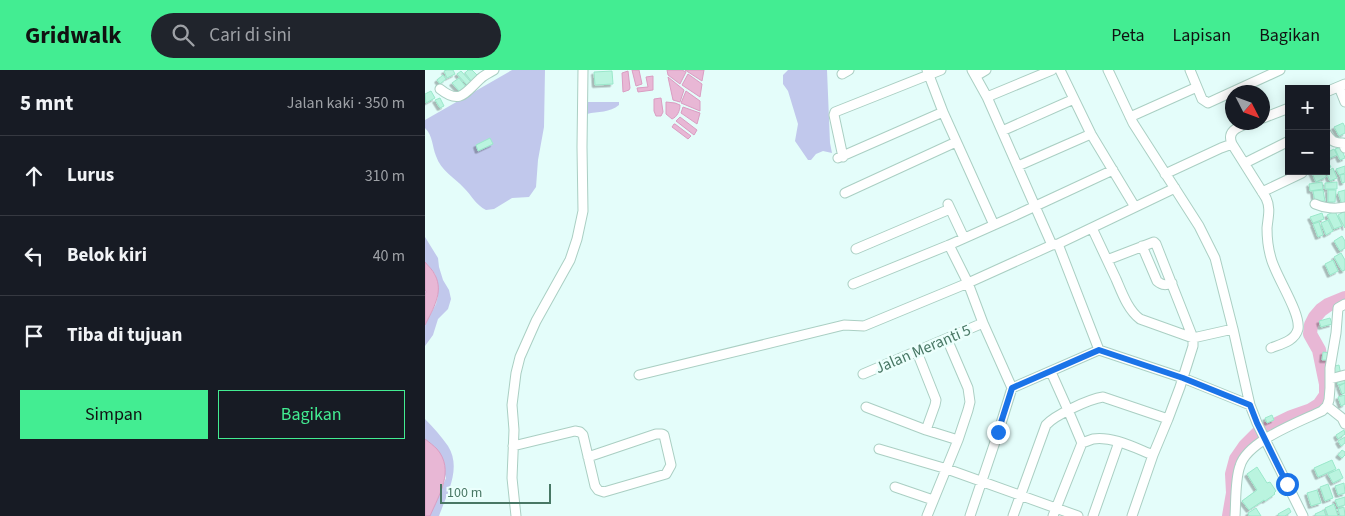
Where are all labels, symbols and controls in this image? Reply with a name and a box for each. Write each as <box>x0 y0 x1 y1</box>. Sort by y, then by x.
search box <box>151 13 501 58</box>
text: Gridwalk <box>25 18 121 53</box>
icon: search <box>169 21 197 49</box>
text: Cari di sini <box>209 22 292 49</box>
text: Peta <box>1111 23 1144 48</box>
text: Lapisan <box>1172 23 1231 48</box>
text: Bagikan <box>1259 23 1320 48</box>
north arrow <box>1225 85 1270 130</box>
map controls <box>1285 85 1330 175</box>
button: + <box>1285 85 1330 130</box>
text: 5 mnt <box>20 88 73 118</box>
text: Jalan kaki · 350 m <box>287 92 405 114</box>
button: − <box>1285 130 1330 175</box>
icon: ahead <box>20 162 48 190</box>
text: Lurus <box>67 162 114 189</box>
text: 310 m <box>365 165 405 187</box>
icon: left <box>20 242 48 270</box>
text: Belok kiri <box>67 242 147 269</box>
text: 40 m <box>373 245 405 267</box>
street label: Jalan Meranti 5 <box>872 319 974 379</box>
icon: arrive <box>20 322 48 350</box>
text: Tiba di tujuan <box>67 322 182 349</box>
button: Simpan <box>20 390 208 439</box>
button: Bagikan <box>218 390 405 439</box>
route end <box>987 421 1010 444</box>
route start <box>1276 473 1299 496</box>
scale bar <box>440 481 551 504</box>
text: 100 m <box>447 483 482 503</box>

